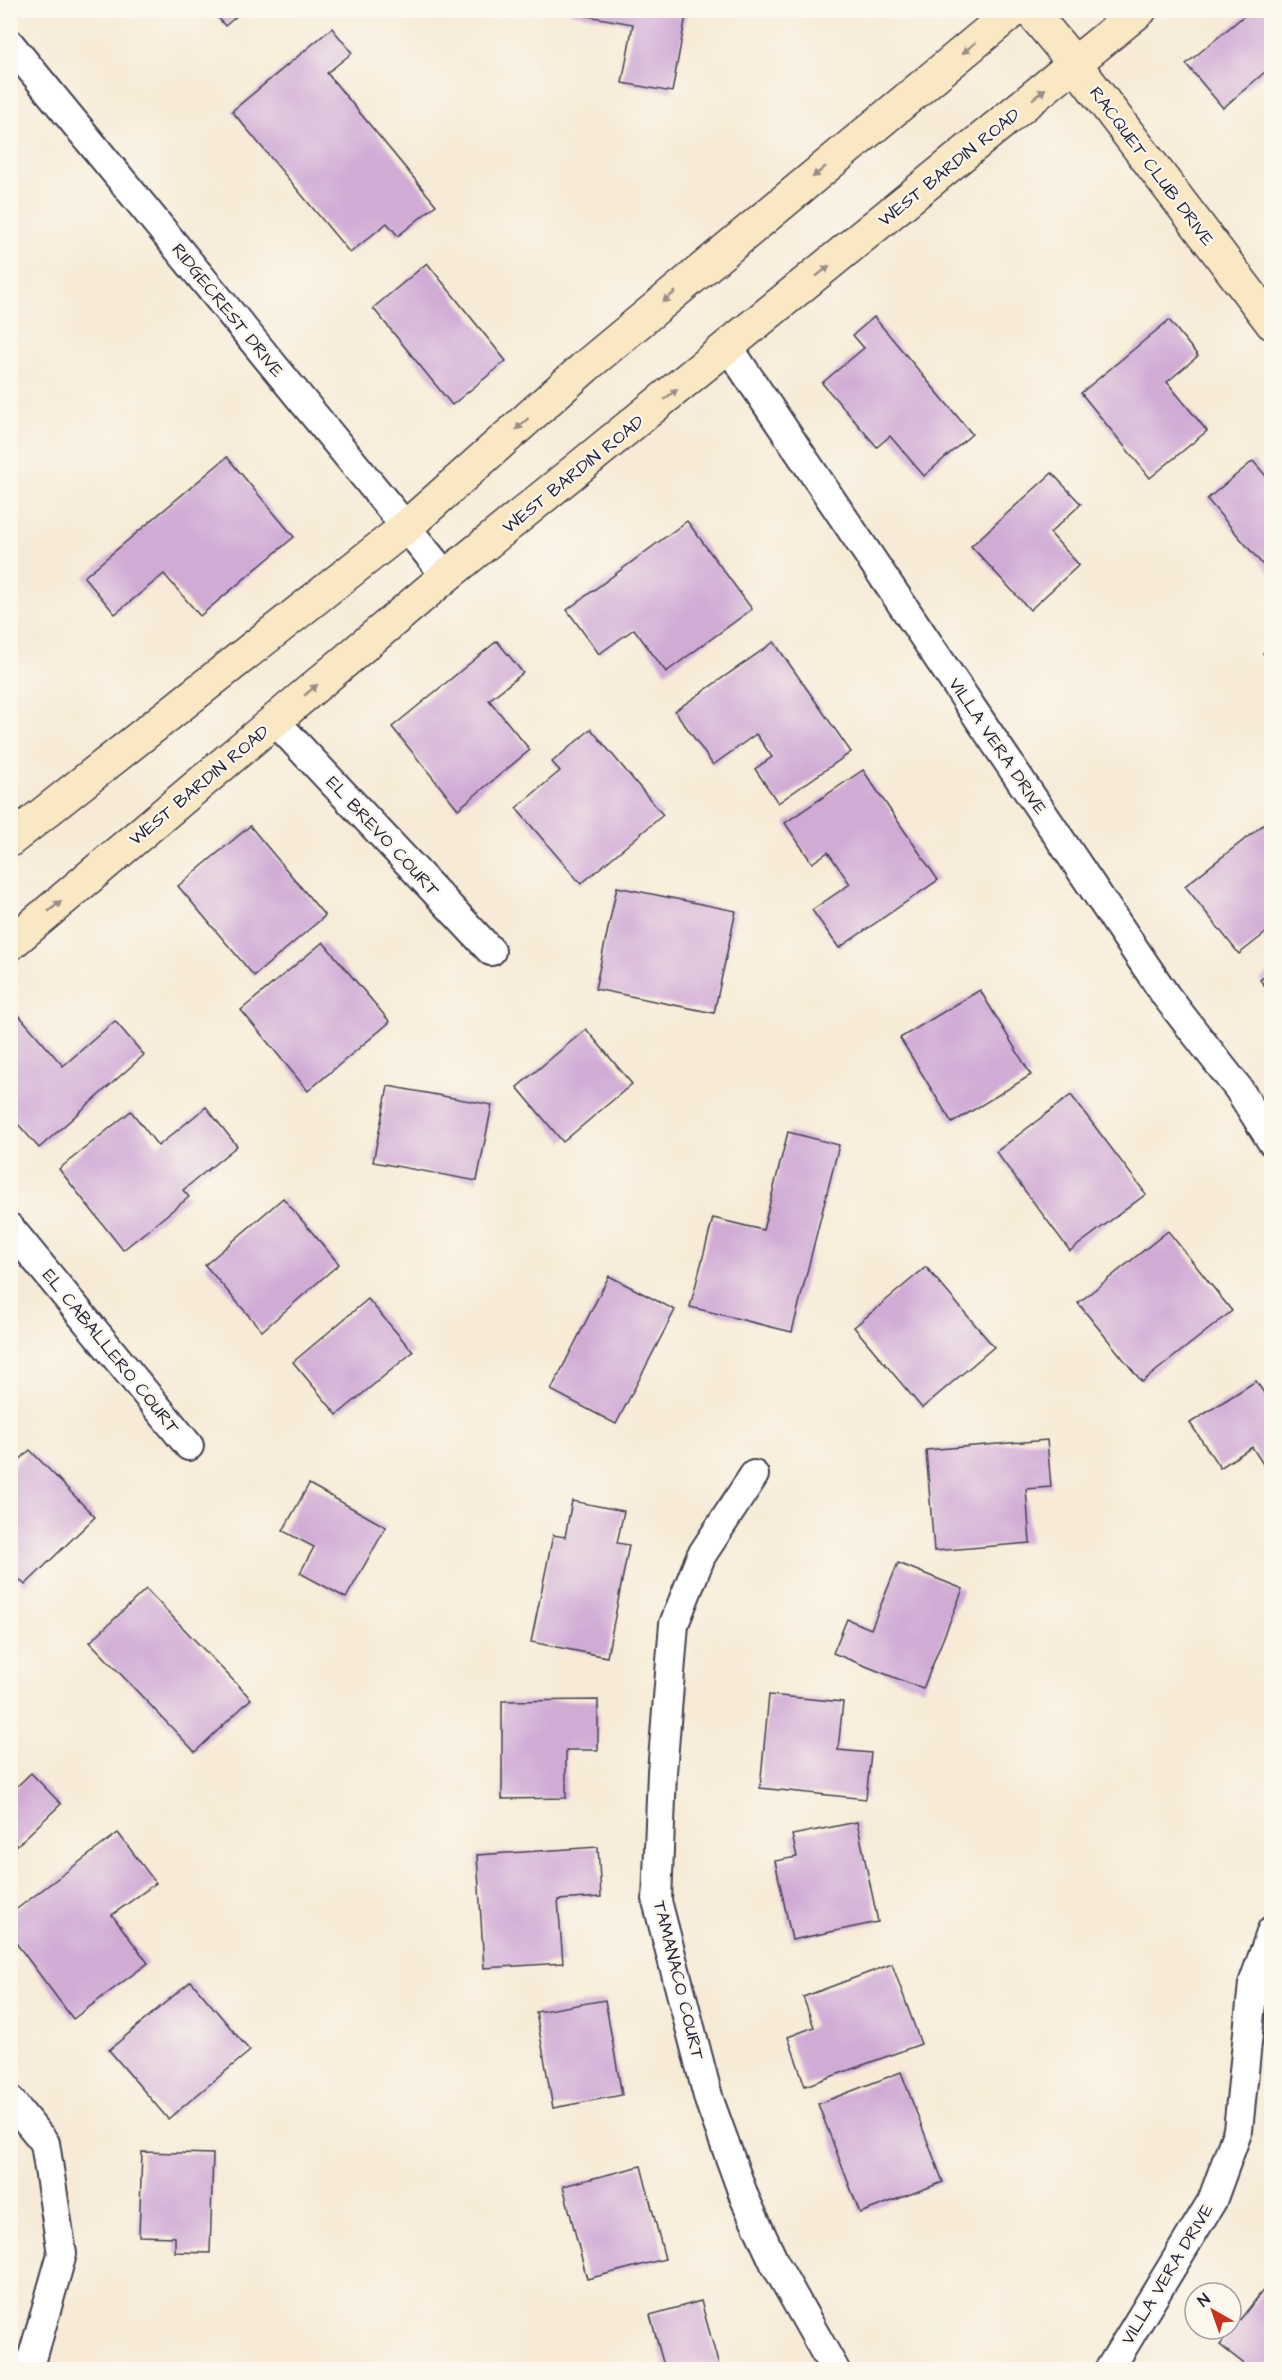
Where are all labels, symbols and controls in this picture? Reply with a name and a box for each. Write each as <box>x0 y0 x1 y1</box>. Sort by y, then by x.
one-way arrow <box>962 41 977 54</box>
street label: RACQUET CLUB DRIVE <box>1083 81 1220 251</box>
one-way arrow <box>1031 89 1046 101</box>
street label: WEST BARDIN ROAD <box>873 102 1026 232</box>
one-way arrow <box>811 166 827 179</box>
street label: RIDGECREST DRIVE <box>166 238 290 383</box>
one-way arrow <box>815 265 830 278</box>
one-way arrow <box>662 290 677 303</box>
one-way arrow <box>664 388 679 401</box>
street label: WEST BARDIN ROAD <box>497 409 650 539</box>
one-way arrow <box>515 417 530 430</box>
street label: VILLA VERA DRIVE <box>942 673 1053 820</box>
one-way arrow <box>303 684 319 697</box>
street label: WEST BARDIN ROAD <box>124 719 275 851</box>
street label: EL BREVO COURT <box>320 771 446 903</box>
one-way arrow <box>47 900 63 913</box>
street label: EL CABALLERO COURT <box>36 1264 185 1440</box>
street label: TAMANACO COURT <box>647 1898 711 2063</box>
street label: VILLA VERA DRIVE <box>1115 2199 1220 2349</box>
north arrow <box>1183 2281 1243 2341</box>
text: N <box>1193 2289 1215 2312</box>

